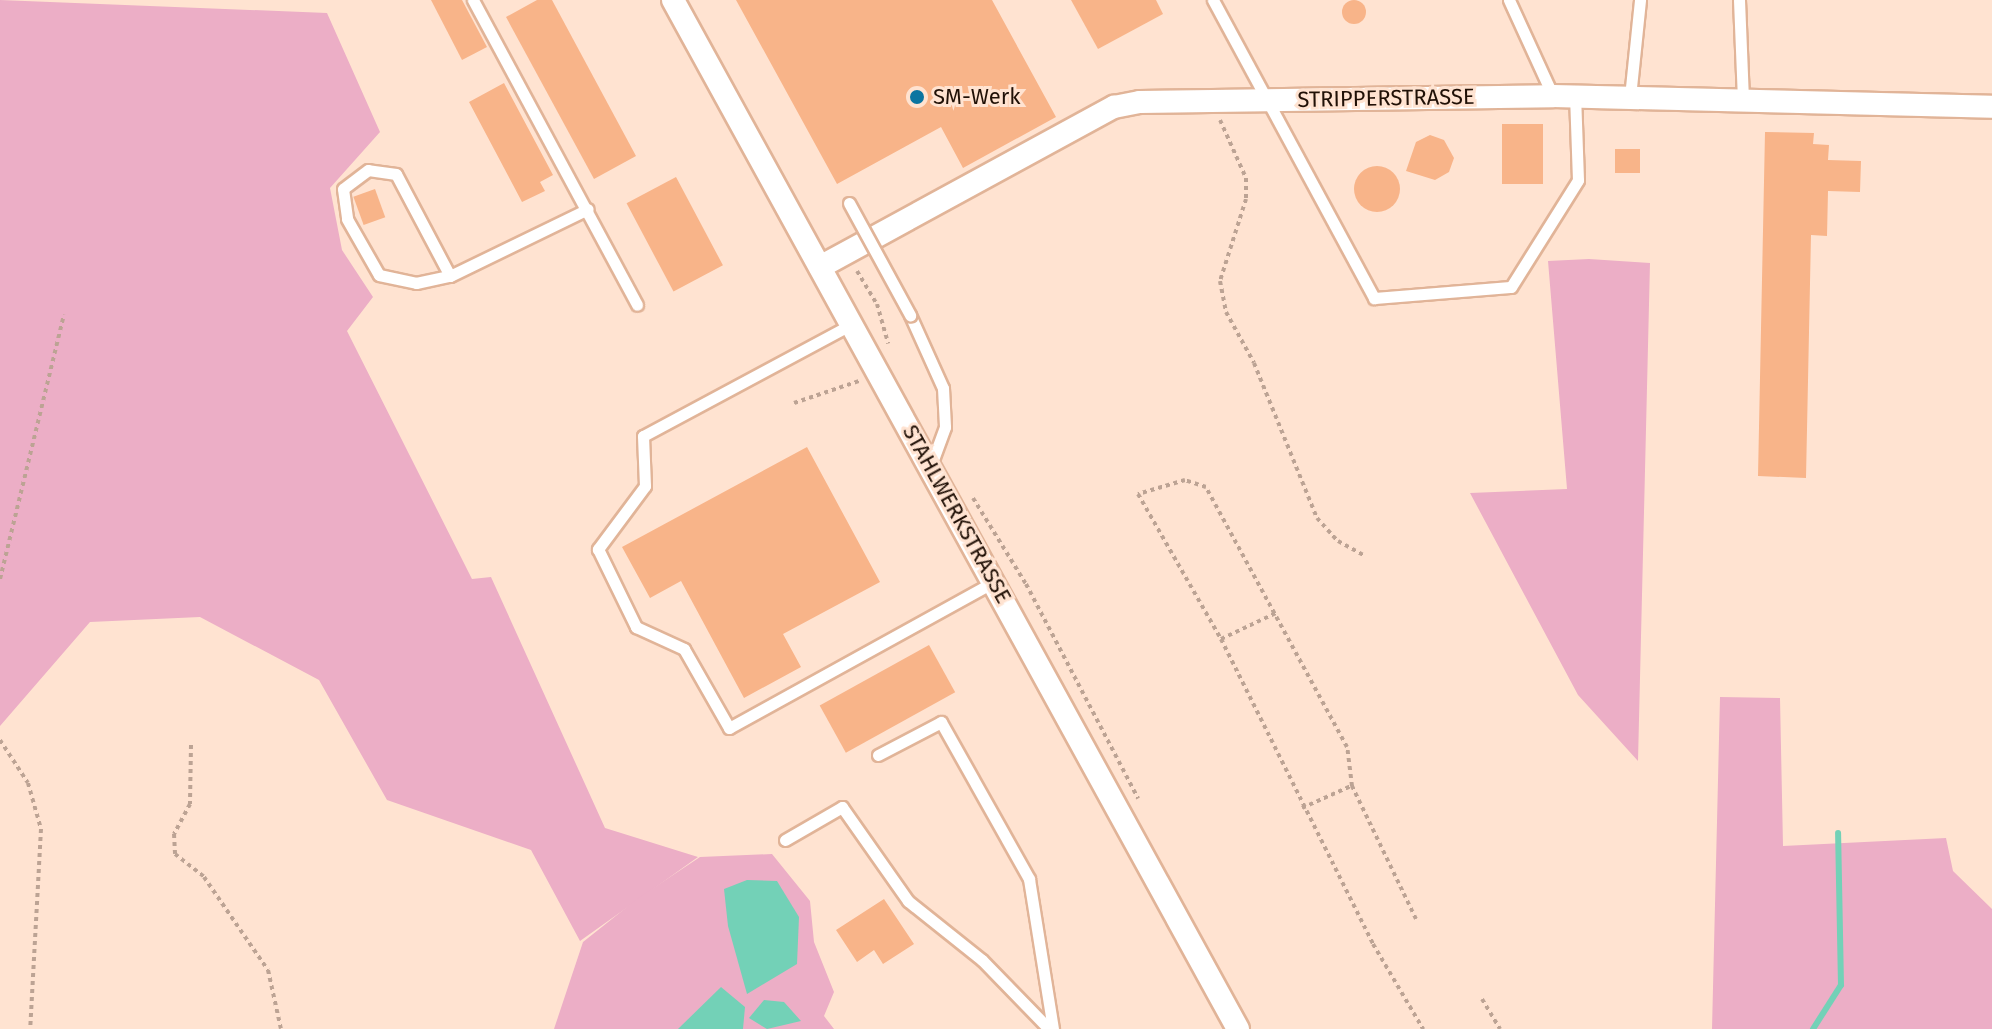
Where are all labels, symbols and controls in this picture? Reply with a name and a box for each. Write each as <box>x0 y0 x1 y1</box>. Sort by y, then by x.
street label: STRIPPERSTRASSE <box>1297 83 1475 113</box>
place label: SM-Werk <box>933 84 1020 110</box>
marker: SM-Werk <box>908 88 926 106</box>
street label: STAHLWERKSTRASSE <box>897 420 1017 608</box>

